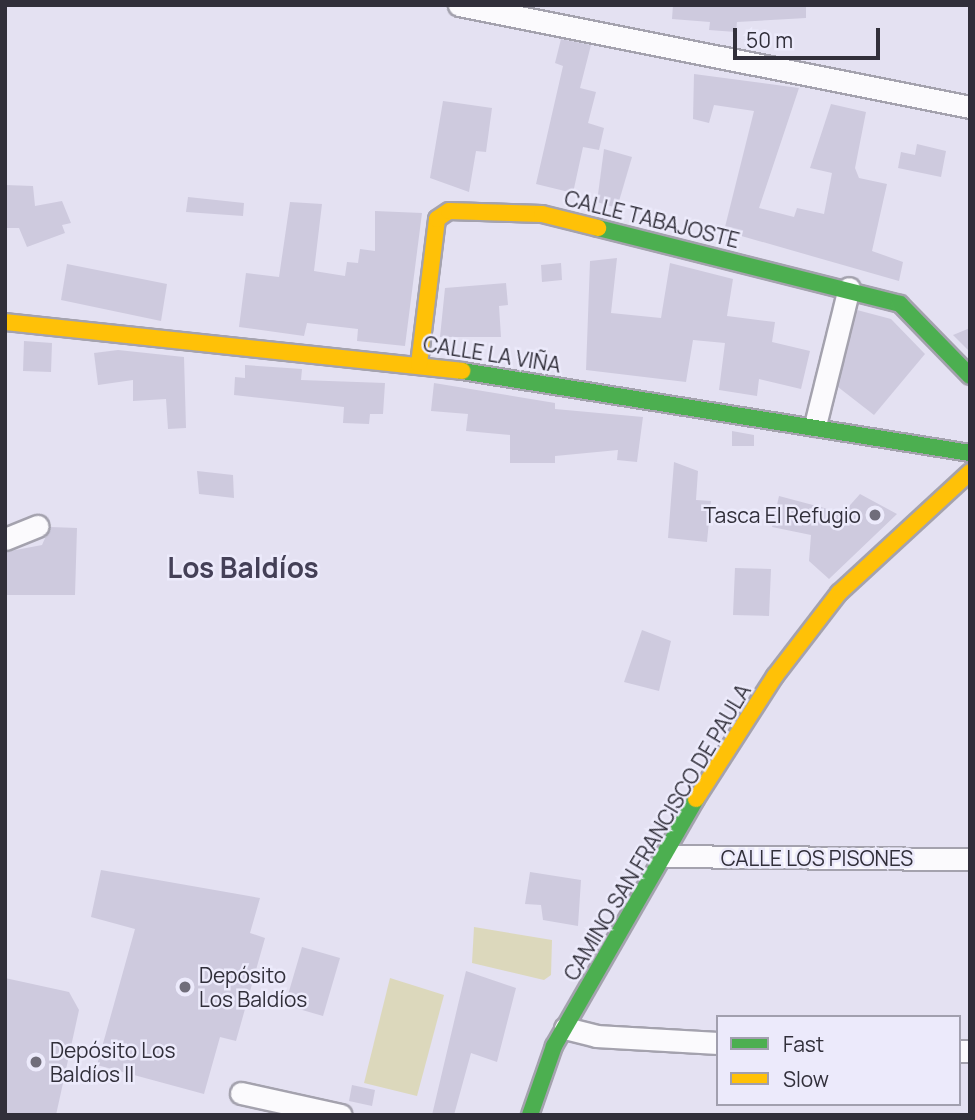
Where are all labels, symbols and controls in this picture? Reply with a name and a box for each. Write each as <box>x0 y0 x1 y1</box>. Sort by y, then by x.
scale bar <box>737 14 884 58</box>
text: 50 m <box>746 26 793 54</box>
street label: CALLE TABAJOSTE <box>562 185 742 253</box>
street label: CALLE LA VIÑA <box>421 331 563 377</box>
place label: Tasca El Refugio <box>704 502 861 528</box>
marker: Tasca El Refugio <box>867 507 883 523</box>
district label: Los Baldíos <box>167 550 319 584</box>
street label: CAMINO SAN FRANCISCO DE PAULA <box>558 679 756 985</box>
street label: CALLE LOS PISONES <box>721 845 913 871</box>
place label: Depósito Los Baldíos <box>199 962 307 1012</box>
marker: Depósito Los Baldíos <box>177 979 193 995</box>
legend <box>716 1015 961 1106</box>
text: Fast <box>783 1030 824 1058</box>
place label: Depósito Los Baldíos II <box>50 1037 175 1087</box>
marker: Depósito Los Baldíos II <box>28 1054 44 1070</box>
text: Slow <box>783 1065 829 1093</box>

